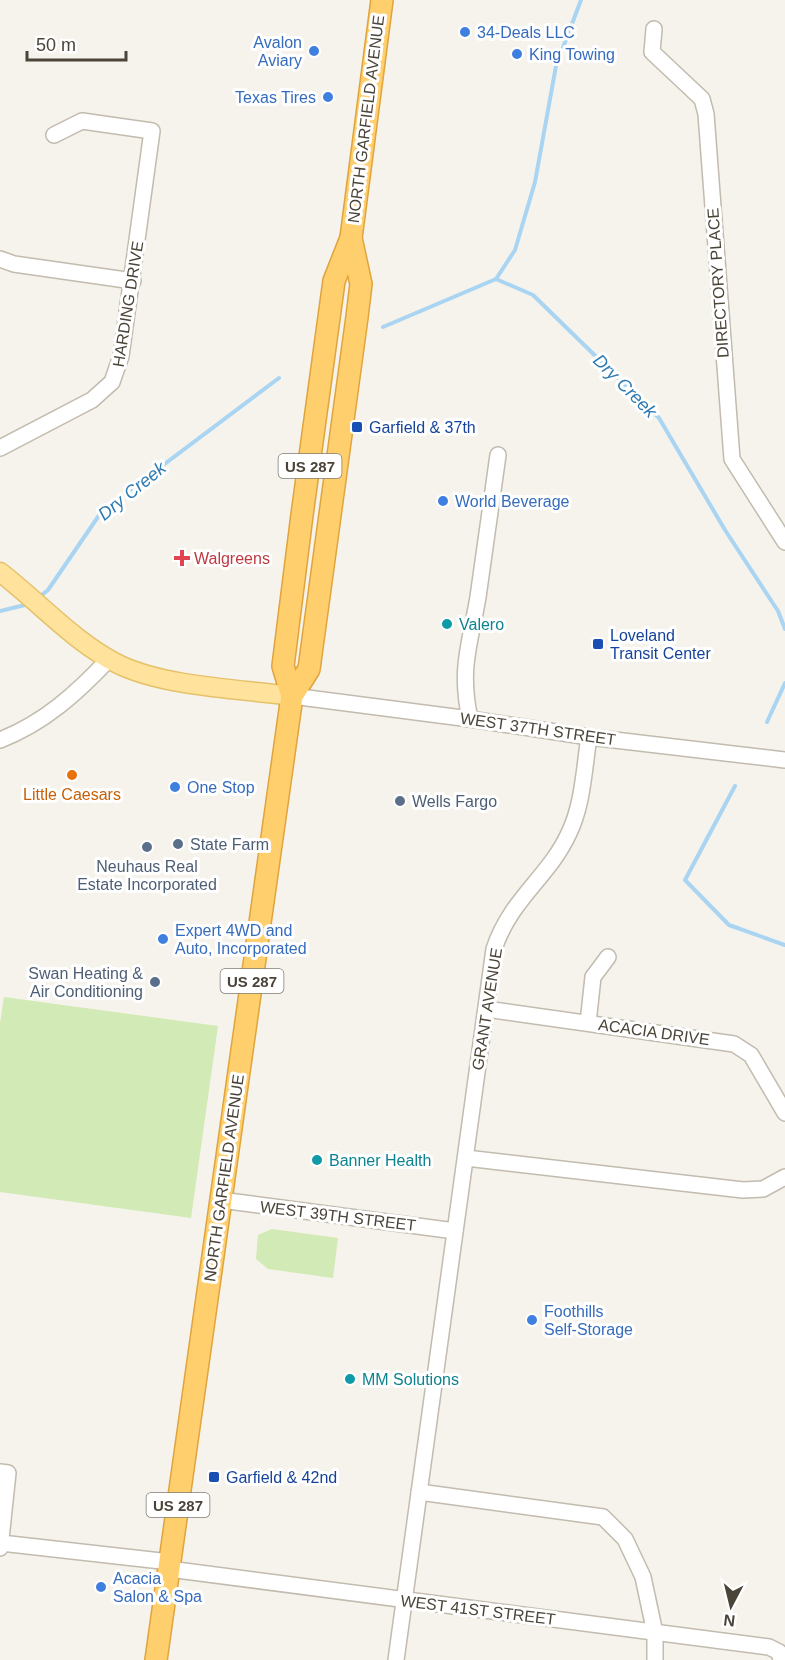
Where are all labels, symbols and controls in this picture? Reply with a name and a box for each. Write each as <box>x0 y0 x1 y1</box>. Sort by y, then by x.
street label: NORTH GARFIELD AVENUE <box>345 14 387 224</box>
scale bar <box>27 24 126 62</box>
place label: 34-Deals LLC <box>477 24 575 41</box>
marker: 34-Deals LLC <box>458 25 472 39</box>
place label: Avalon Aviary <box>253 34 302 69</box>
text: 50 m <box>36 35 76 55</box>
marker: Avalon Aviary <box>307 44 321 58</box>
place label: King Towing <box>529 46 615 63</box>
marker: King Towing <box>510 47 524 61</box>
place label: Texas Tires <box>235 89 316 106</box>
marker: Texas Tires <box>321 90 335 104</box>
street label: DIRECTORY PLACE <box>704 207 732 359</box>
street label: HARDING DRIVE <box>110 240 146 368</box>
water label: Dry Creek <box>589 350 661 422</box>
place label: Garfield & 37th <box>369 419 476 436</box>
marker: Garfield & 37th <box>350 420 364 434</box>
road number: US 287 <box>278 454 342 478</box>
water label: Dry Creek <box>94 457 171 524</box>
place label: World Beverage <box>455 493 570 510</box>
marker: World Beverage <box>436 494 450 508</box>
place label: Walgreens <box>194 550 270 567</box>
marker: Walgreens <box>175 551 189 565</box>
place label: Valero <box>459 616 504 633</box>
marker: Valero <box>440 617 454 631</box>
place label: Loveland Transit Center <box>610 627 711 662</box>
marker: Loveland Transit Center <box>591 637 605 651</box>
street label: WEST 37TH STREET <box>459 710 617 748</box>
marker: Little Caesars <box>65 768 79 782</box>
place label: One Stop <box>187 779 255 796</box>
marker: One Stop <box>168 780 182 794</box>
place label: Little Caesars <box>23 786 121 803</box>
place label: Wells Fargo <box>412 793 497 810</box>
marker: Wells Fargo <box>393 794 407 808</box>
place label: State Farm <box>190 836 269 853</box>
marker: State Farm <box>171 837 185 851</box>
marker: Neuhaus Real Estate Incorporated <box>140 840 154 854</box>
place label: Neuhaus Real Estate Incorporated <box>77 858 217 893</box>
place label: Expert 4WD and Auto, Incorporated <box>175 922 307 957</box>
marker: Expert 4WD and Auto, Incorporated <box>156 932 170 946</box>
street label: GRANT AVENUE <box>469 946 505 1072</box>
place label: Swan Heating & Air Conditioning <box>28 965 143 1000</box>
road number: US 287 <box>220 969 284 993</box>
marker: Swan Heating & Air Conditioning <box>148 975 162 989</box>
street label: ACACIA DRIVE <box>597 1016 711 1048</box>
street label: NORTH GARFIELD AVENUE <box>201 1073 247 1283</box>
place label: Banner Health <box>329 1152 431 1169</box>
marker: Banner Health <box>310 1153 324 1167</box>
street label: WEST 39TH STREET <box>259 1198 417 1234</box>
place label: Foothills Self-Storage <box>544 1303 633 1338</box>
marker: Foothills Self-Storage <box>525 1313 539 1327</box>
place label: MM Solutions <box>362 1371 459 1388</box>
marker: MM Solutions <box>343 1372 357 1386</box>
place label: Garfield & 42nd <box>226 1469 337 1486</box>
marker: Garfield & 42nd <box>207 1470 221 1484</box>
road number: US 287 <box>146 1493 210 1517</box>
place label: Acacia Salon & Spa <box>113 1570 202 1605</box>
north arrow <box>701 1576 761 1636</box>
marker: Acacia Salon & Spa <box>94 1580 108 1594</box>
street label: WEST 41ST STREET <box>400 1592 557 1628</box>
text: N <box>722 1611 736 1630</box>

